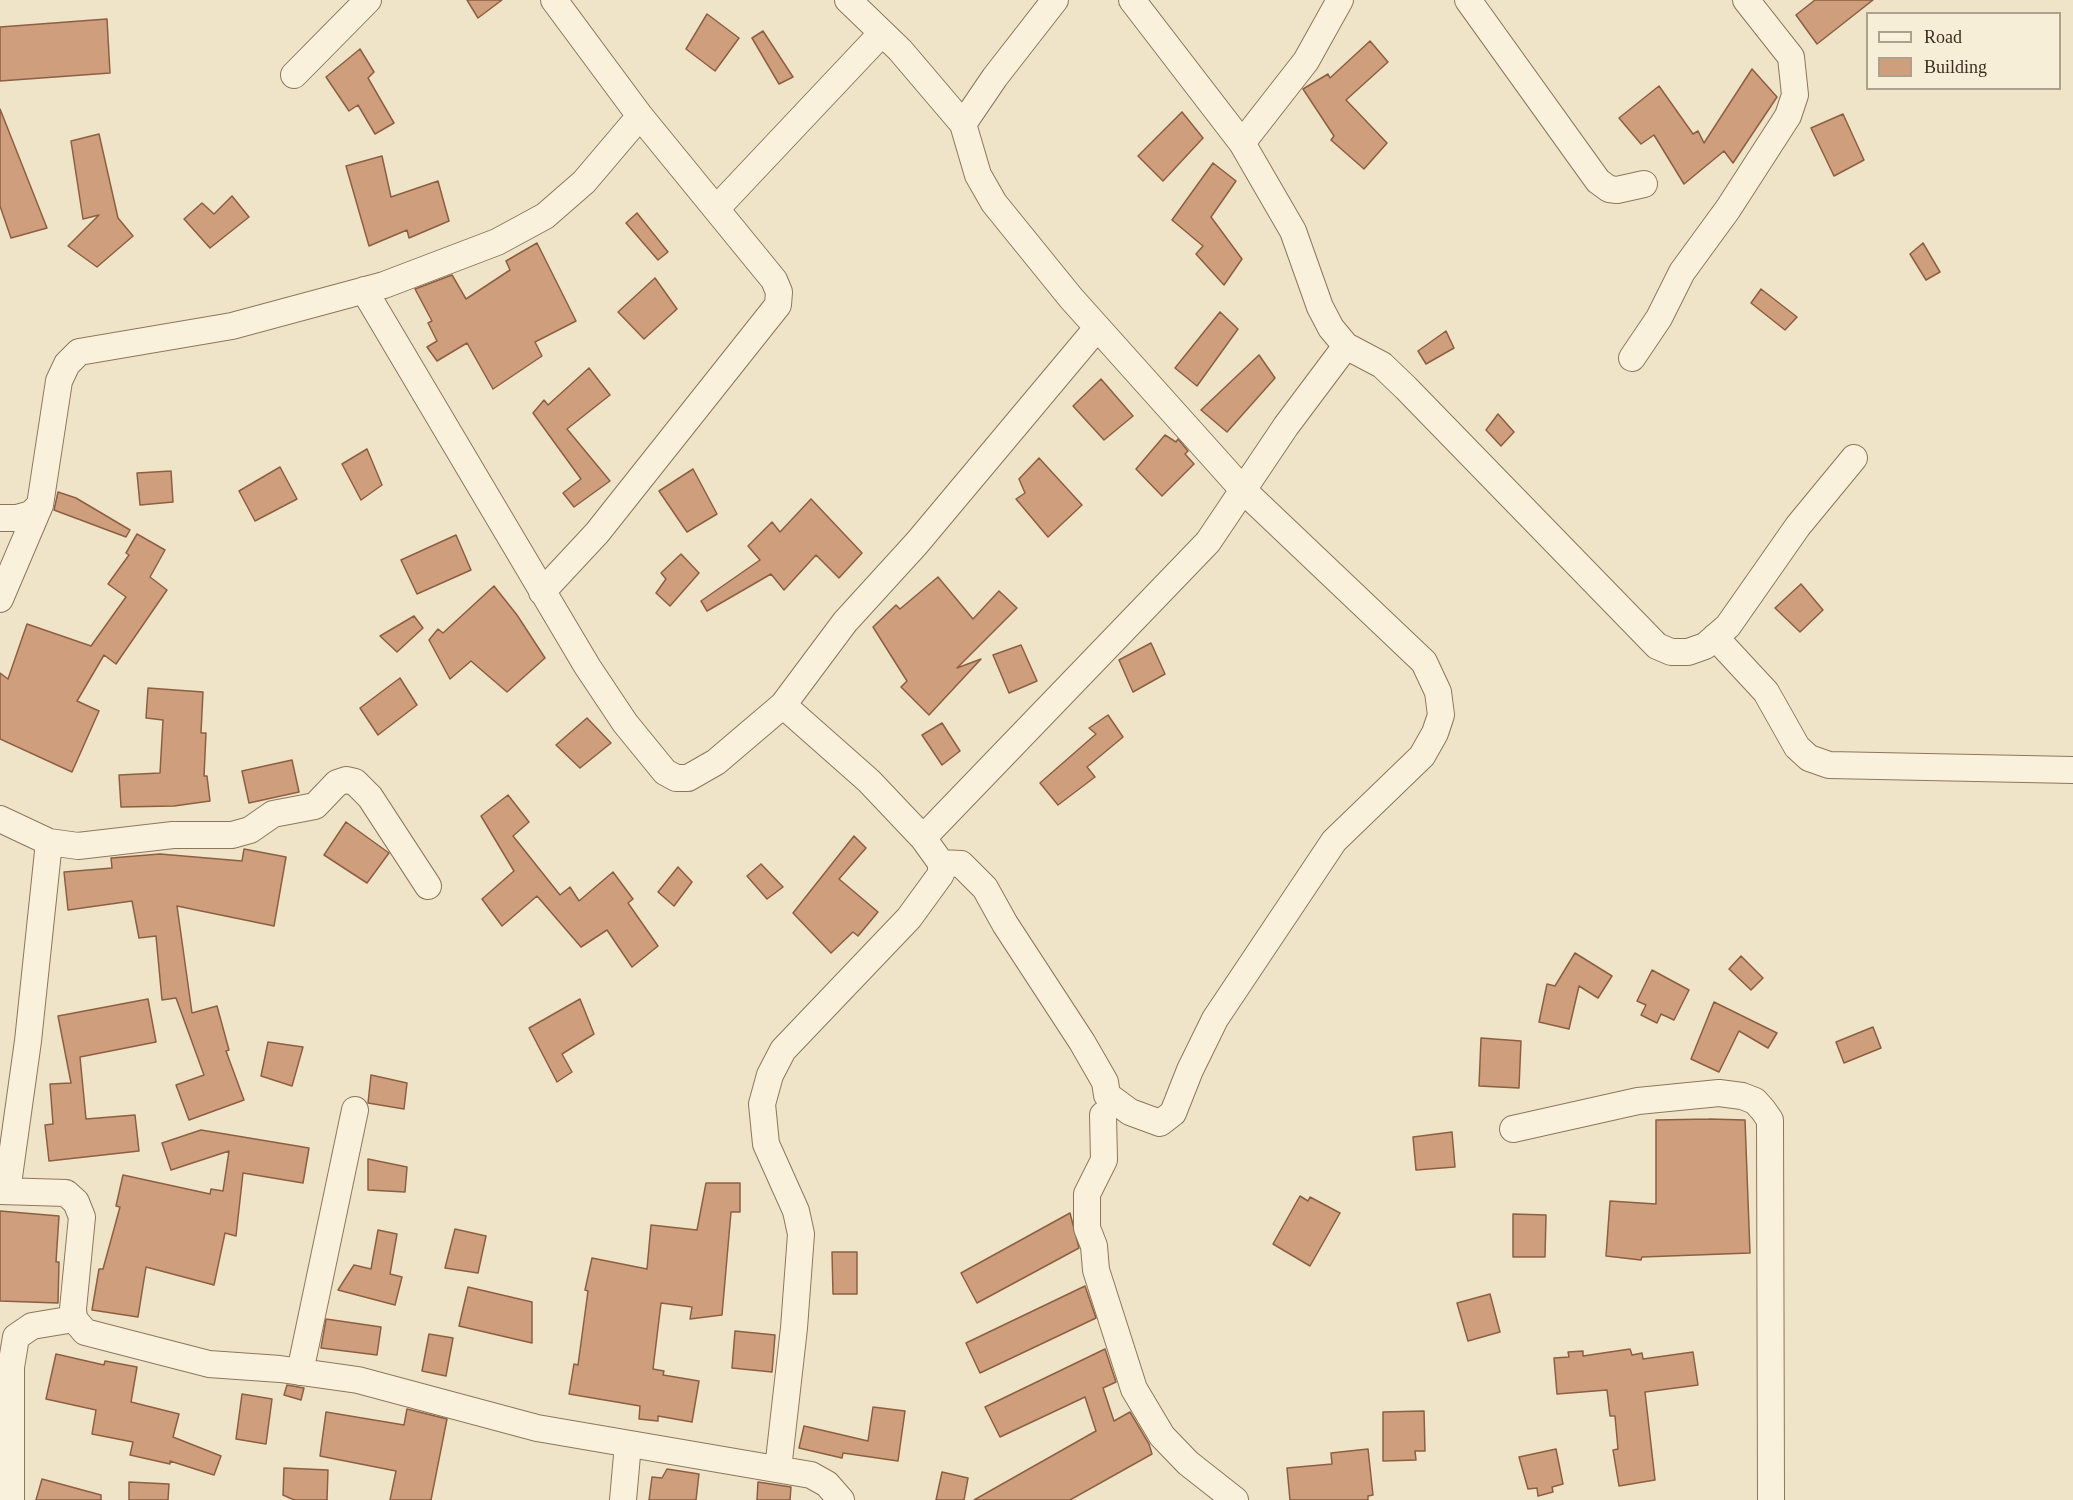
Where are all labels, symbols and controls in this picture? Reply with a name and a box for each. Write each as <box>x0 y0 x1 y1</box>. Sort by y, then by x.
legend <box>1866 12 2061 90</box>
text: Road <box>1924 27 1962 47</box>
text: Building <box>1924 57 1987 77</box>

